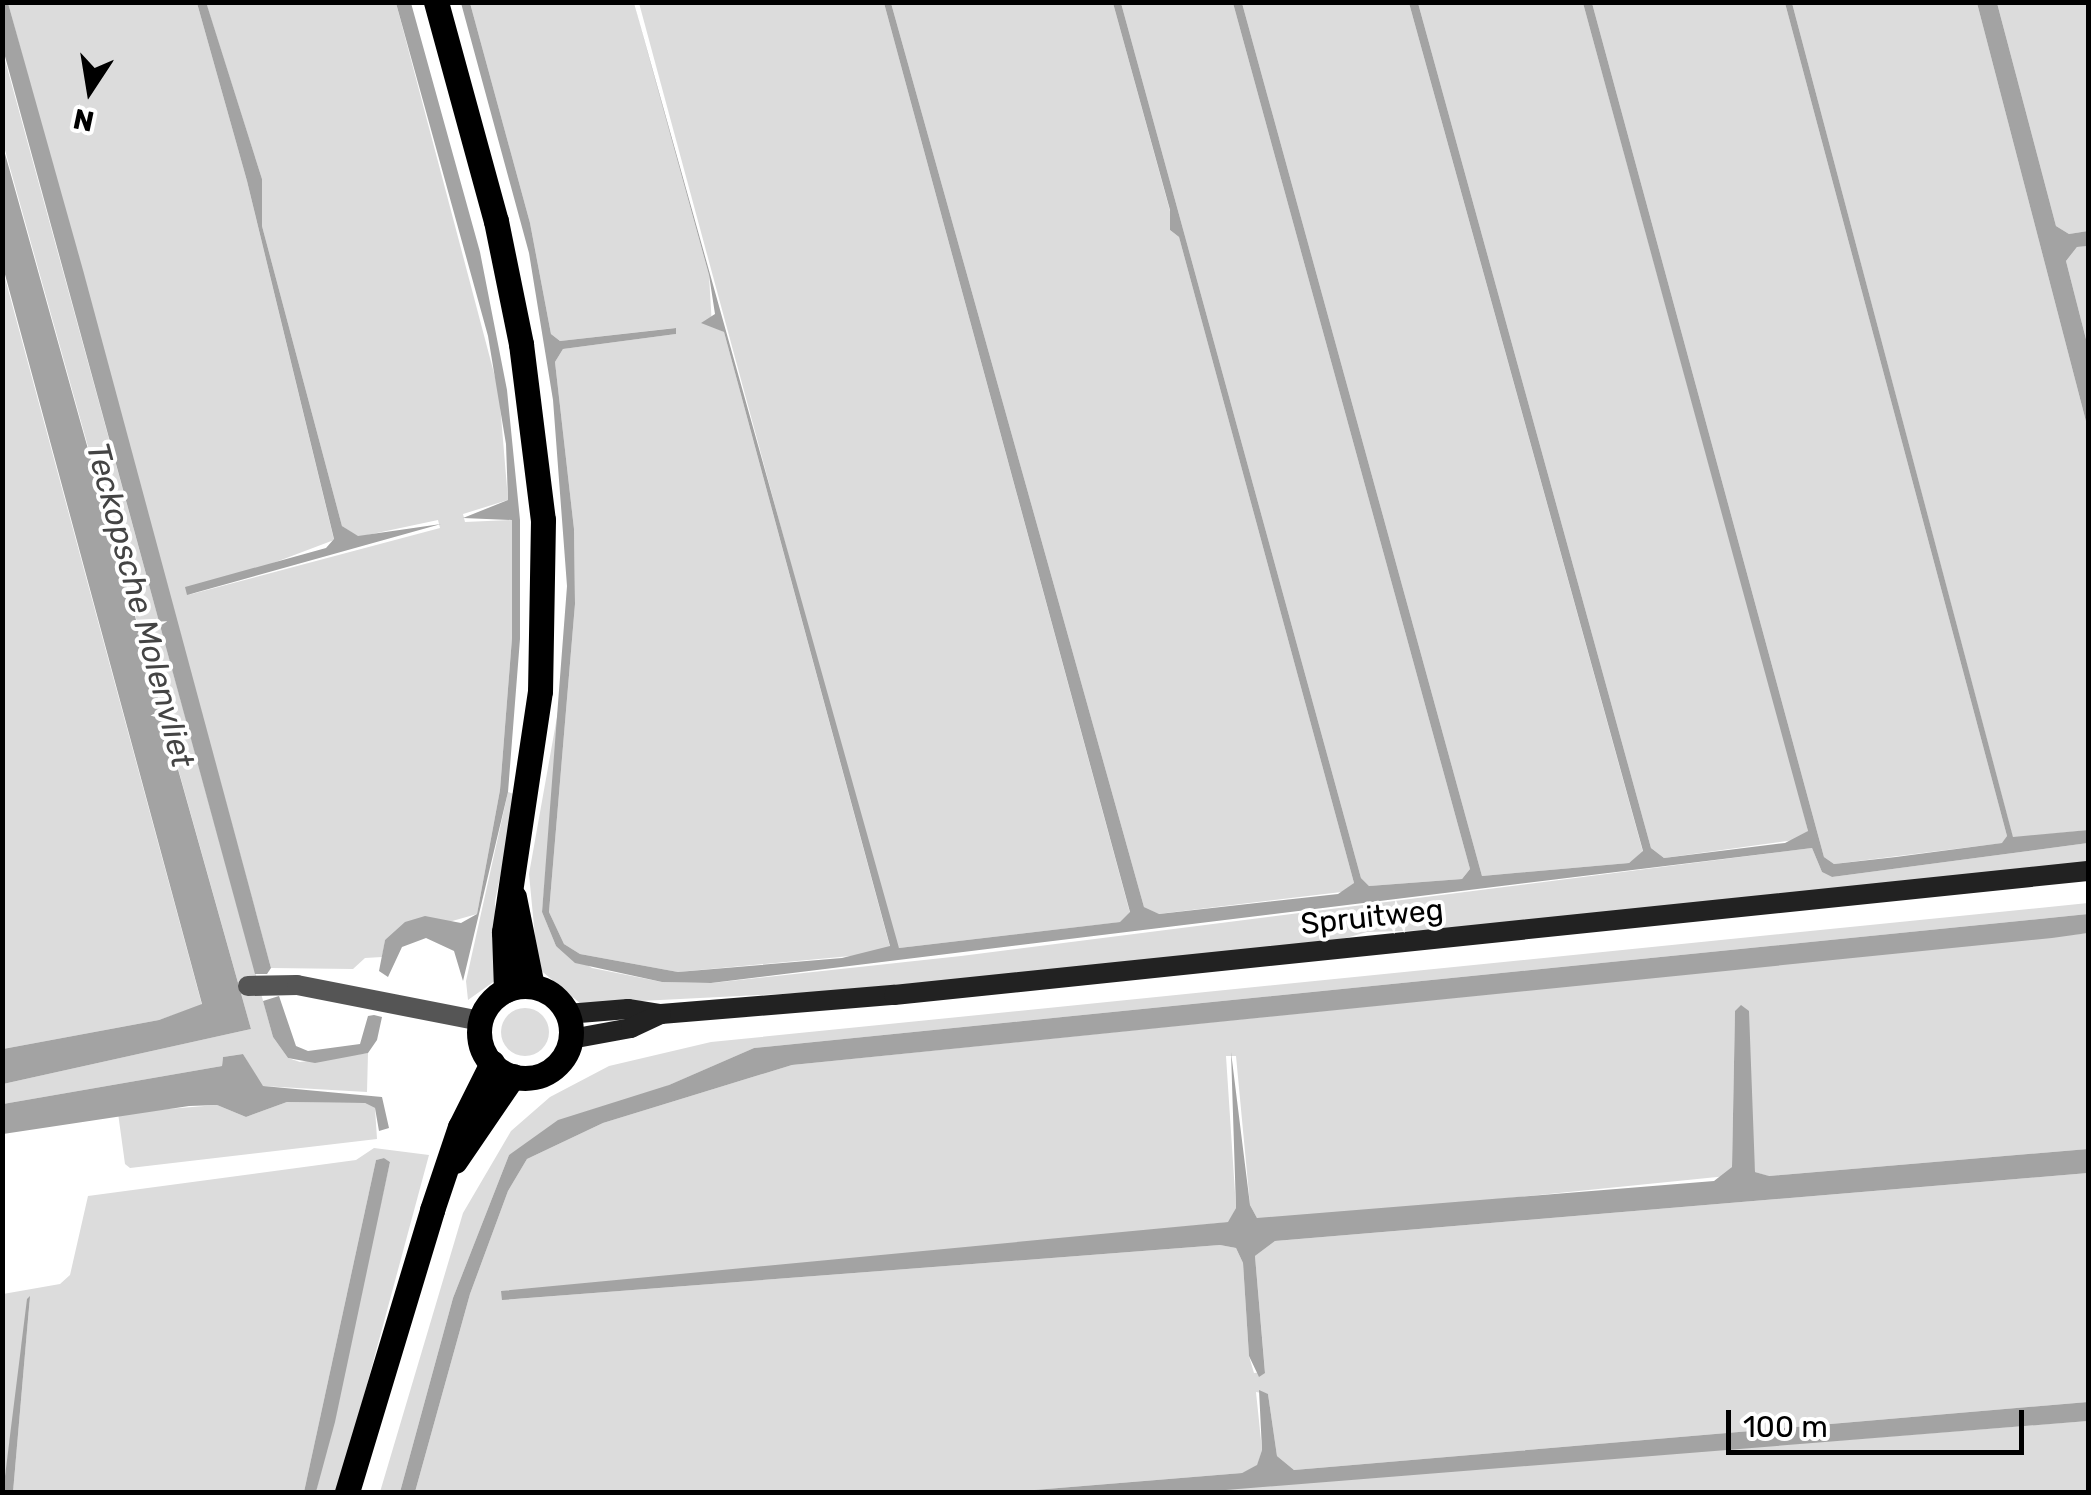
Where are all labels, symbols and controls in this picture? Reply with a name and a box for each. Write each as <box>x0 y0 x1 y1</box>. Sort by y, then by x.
north arrow <box>40 40 140 140</box>
text: N <box>70 102 97 138</box>
water label: Teckopsche Molenvliet <box>78 438 202 772</box>
street label: Spruitweg <box>1299 892 1445 942</box>
scale bar <box>1731 1390 2028 1452</box>
text: 100 m <box>1743 1409 1828 1445</box>

